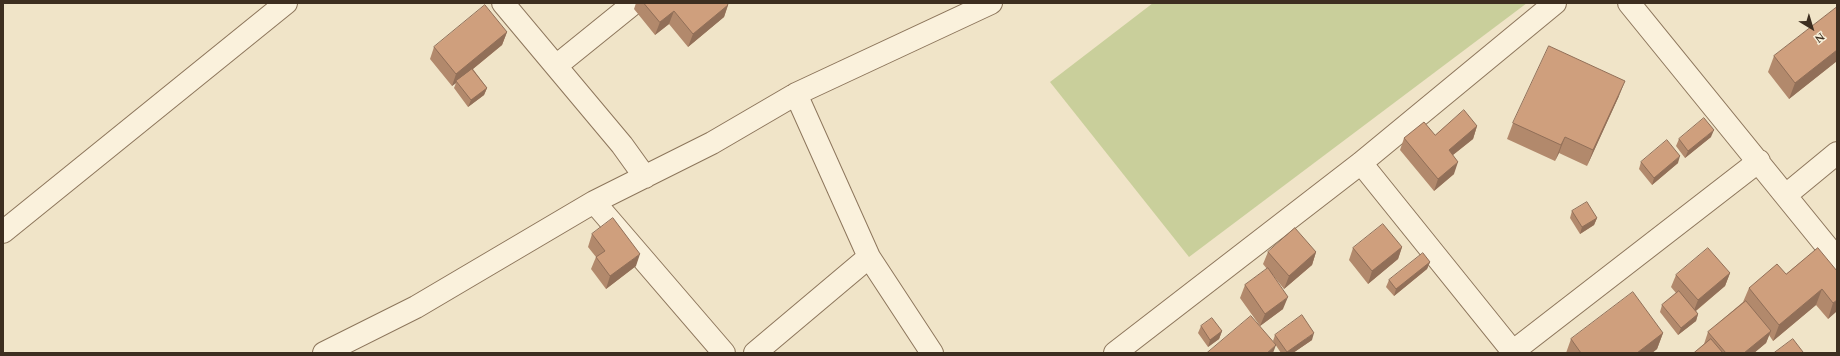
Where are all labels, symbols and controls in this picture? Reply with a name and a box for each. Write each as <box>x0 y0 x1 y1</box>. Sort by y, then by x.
north arrow <box>1792 8 1832 48</box>
text: N <box>1811 28 1828 47</box>

